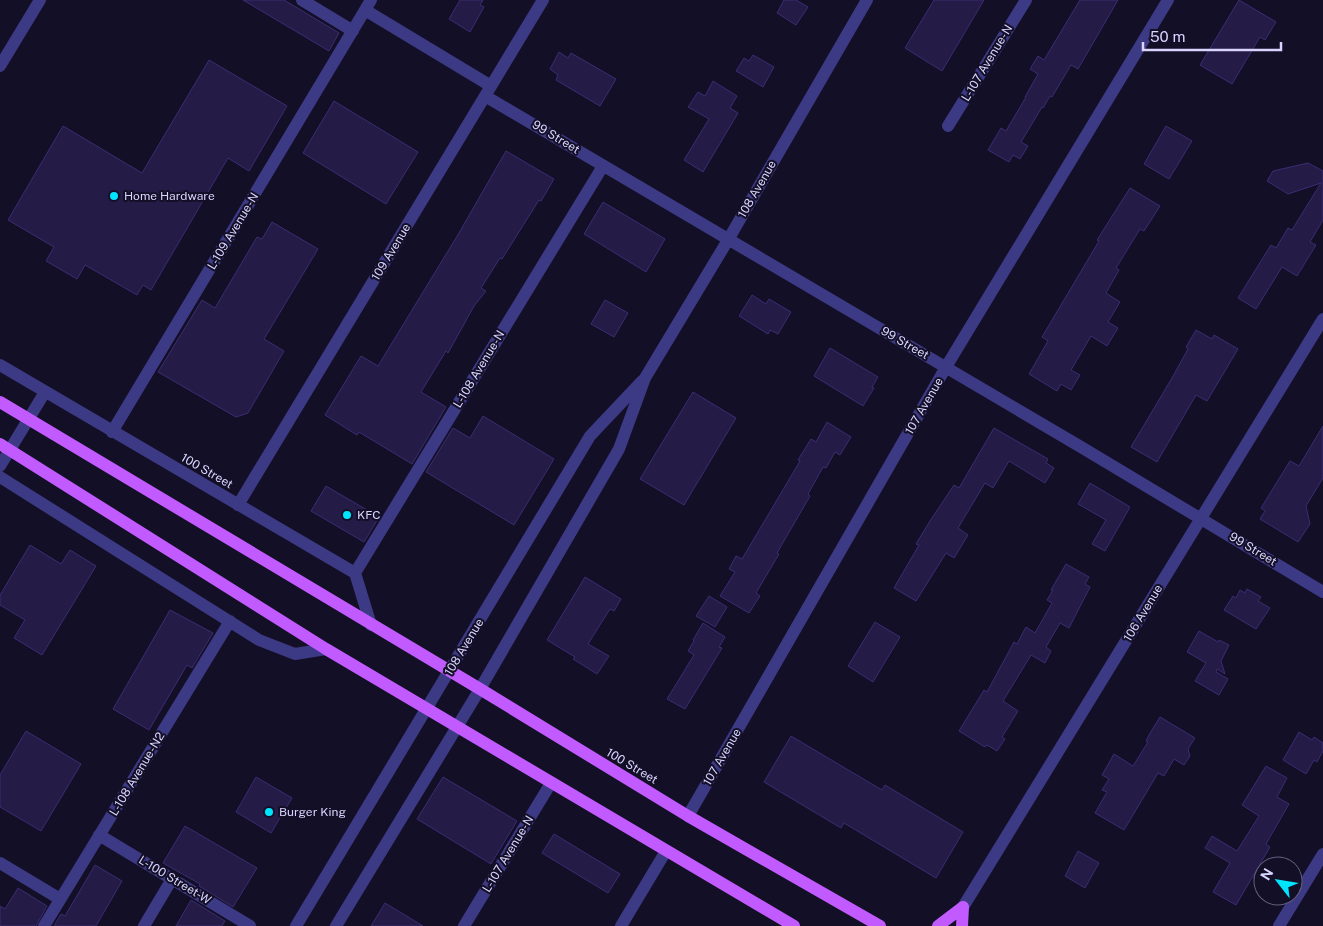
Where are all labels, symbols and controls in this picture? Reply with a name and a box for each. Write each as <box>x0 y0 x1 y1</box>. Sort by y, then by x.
scale bar <box>1143 20 1280 52</box>
street label: L-107 Avenue-N <box>959 22 1015 104</box>
text: 50 m <box>1150 28 1185 45</box>
street label: 99 Street <box>530 117 583 157</box>
street label: 108 Avenue <box>735 158 779 220</box>
place label: Home Hardware <box>124 189 215 203</box>
marker: Home Hardware <box>108 190 120 202</box>
street label: L-109 Avenue-N <box>204 190 262 272</box>
street label: 109 Avenue <box>369 221 414 283</box>
street label: 99 Street <box>879 324 932 362</box>
street label: L-108 Avenue-N <box>450 328 508 410</box>
street label: 107 Avenue <box>902 375 946 437</box>
street label: 100 Street <box>179 451 236 492</box>
place label: KFC <box>357 508 381 522</box>
marker: KFC <box>341 509 353 521</box>
street label: 99 Street <box>1227 529 1280 569</box>
street label: 106 Avenue <box>1121 582 1166 644</box>
street label: 108 Avenue <box>442 616 487 678</box>
street label: 107 Avenue <box>700 726 744 788</box>
street label: L-108 Avenue-N2 <box>107 730 167 818</box>
street label: 100 Street <box>604 745 661 787</box>
place label: Burger King <box>279 805 346 819</box>
marker: Burger King <box>263 806 275 818</box>
street label: L-107 Avenue-N <box>480 813 536 895</box>
street label: L-100 Street-W <box>136 853 214 907</box>
north arrow <box>1253 856 1303 906</box>
text: N <box>1257 865 1277 883</box>

